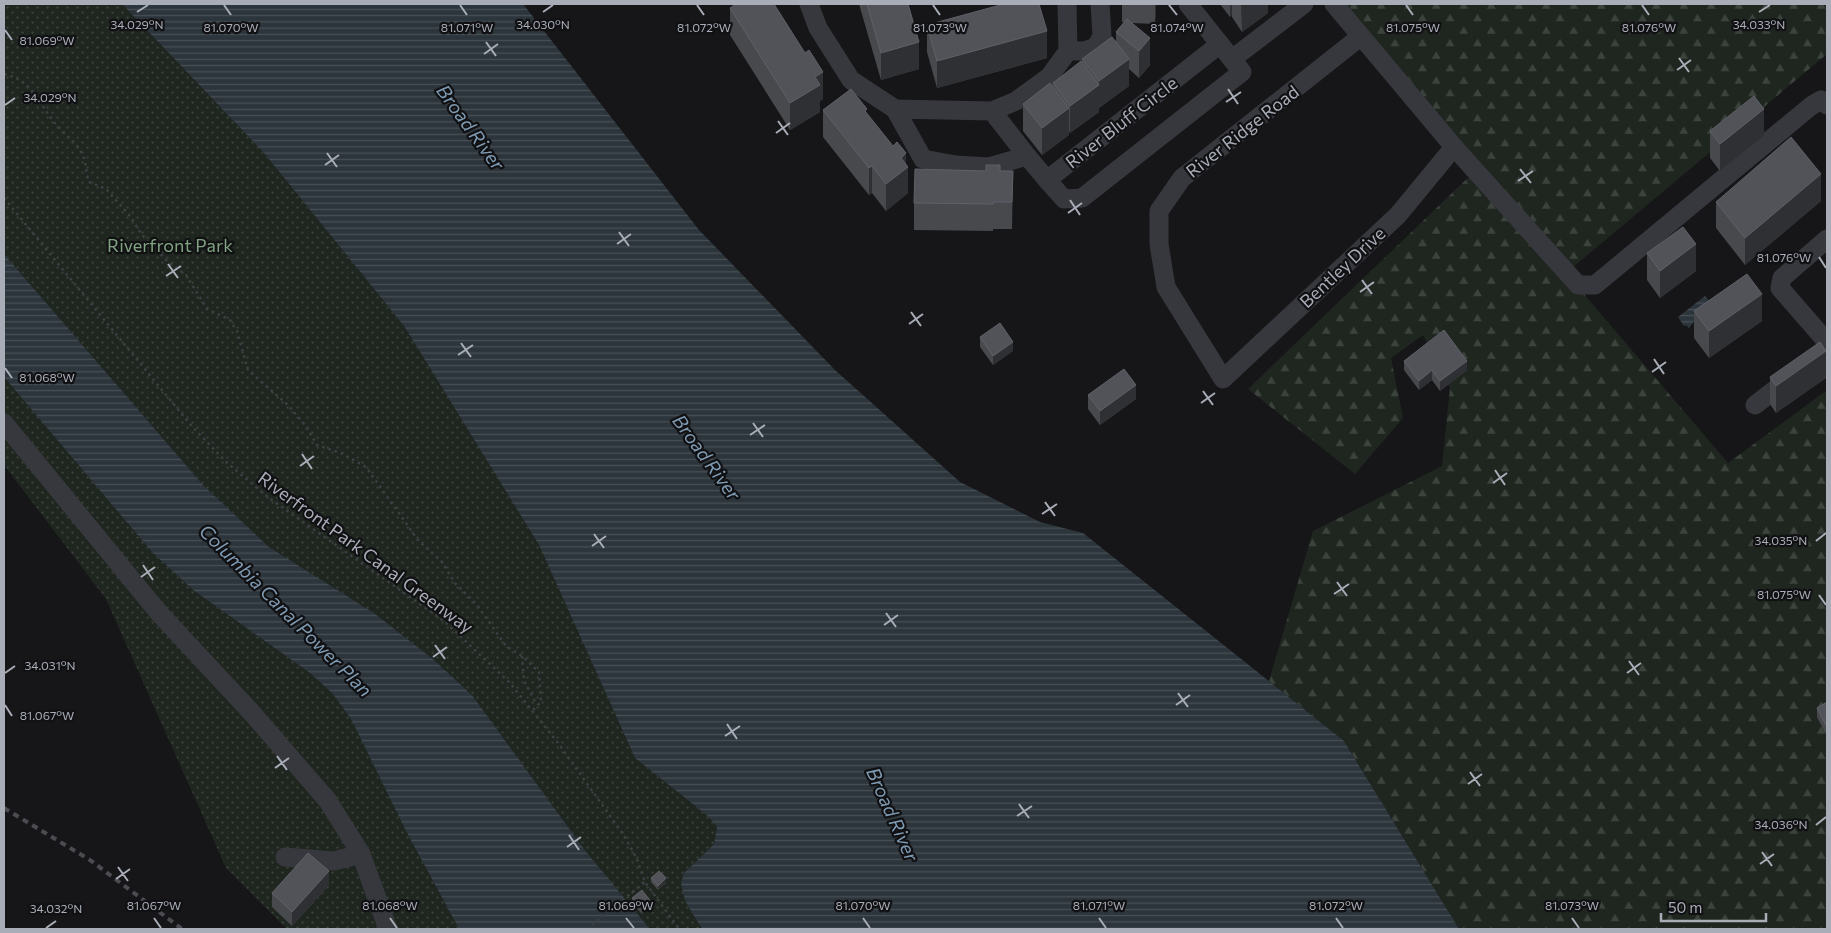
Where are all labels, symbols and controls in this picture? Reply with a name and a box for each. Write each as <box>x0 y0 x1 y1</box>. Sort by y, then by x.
text: 34.029°N <box>111 17 163 31</box>
text: 34.030°N <box>516 17 570 31</box>
text: 34.033°N <box>1733 17 1785 31</box>
text: 81.070°W <box>204 20 258 34</box>
text: 81.071°W <box>441 20 493 34</box>
text: 81.072°W <box>677 20 731 34</box>
text: 81.073°W <box>913 20 967 34</box>
text: 81.074°W <box>1150 20 1204 34</box>
text: 81.075°W <box>1386 20 1440 34</box>
text: 81.076°W <box>1622 20 1676 34</box>
text: 81.069°W <box>19 33 75 47</box>
street label: River Bluff Circle <box>1061 71 1181 173</box>
water label: Broad River <box>432 80 511 175</box>
street label: River Ridge Road <box>1181 80 1303 182</box>
text: 34.029°N <box>24 90 76 104</box>
street label: Bentley Drive <box>1295 222 1389 312</box>
park label: Riverfront Park <box>107 234 233 256</box>
text: 81.076°W <box>1757 250 1811 264</box>
text: 81.068°W <box>19 370 75 384</box>
water label: Broad River <box>668 410 747 505</box>
street label: Riverfront Park Canal Greenway <box>254 466 478 638</box>
water label: Columbia Canal Power Plan <box>195 519 377 701</box>
text: 34.035°N <box>1755 533 1807 547</box>
text: 81.075°W <box>1757 587 1811 601</box>
text: 34.031°N <box>24 658 76 672</box>
text: 81.067°W <box>20 708 74 722</box>
water label: Broad River <box>862 764 924 866</box>
text: 34.036°N <box>1754 817 1808 831</box>
scale bar <box>1661 890 1766 922</box>
text: 81.067°W <box>127 898 181 912</box>
text: 81.068°W <box>362 898 418 912</box>
text: 81.069°W <box>598 898 654 912</box>
text: 81.070°W <box>836 898 890 912</box>
text: 81.071°W <box>1073 898 1125 912</box>
text: 81.072°W <box>1309 898 1363 912</box>
text: 81.073°W <box>1545 898 1599 912</box>
text: 50 m <box>1668 898 1702 916</box>
text: 34.032°N <box>30 901 82 915</box>

